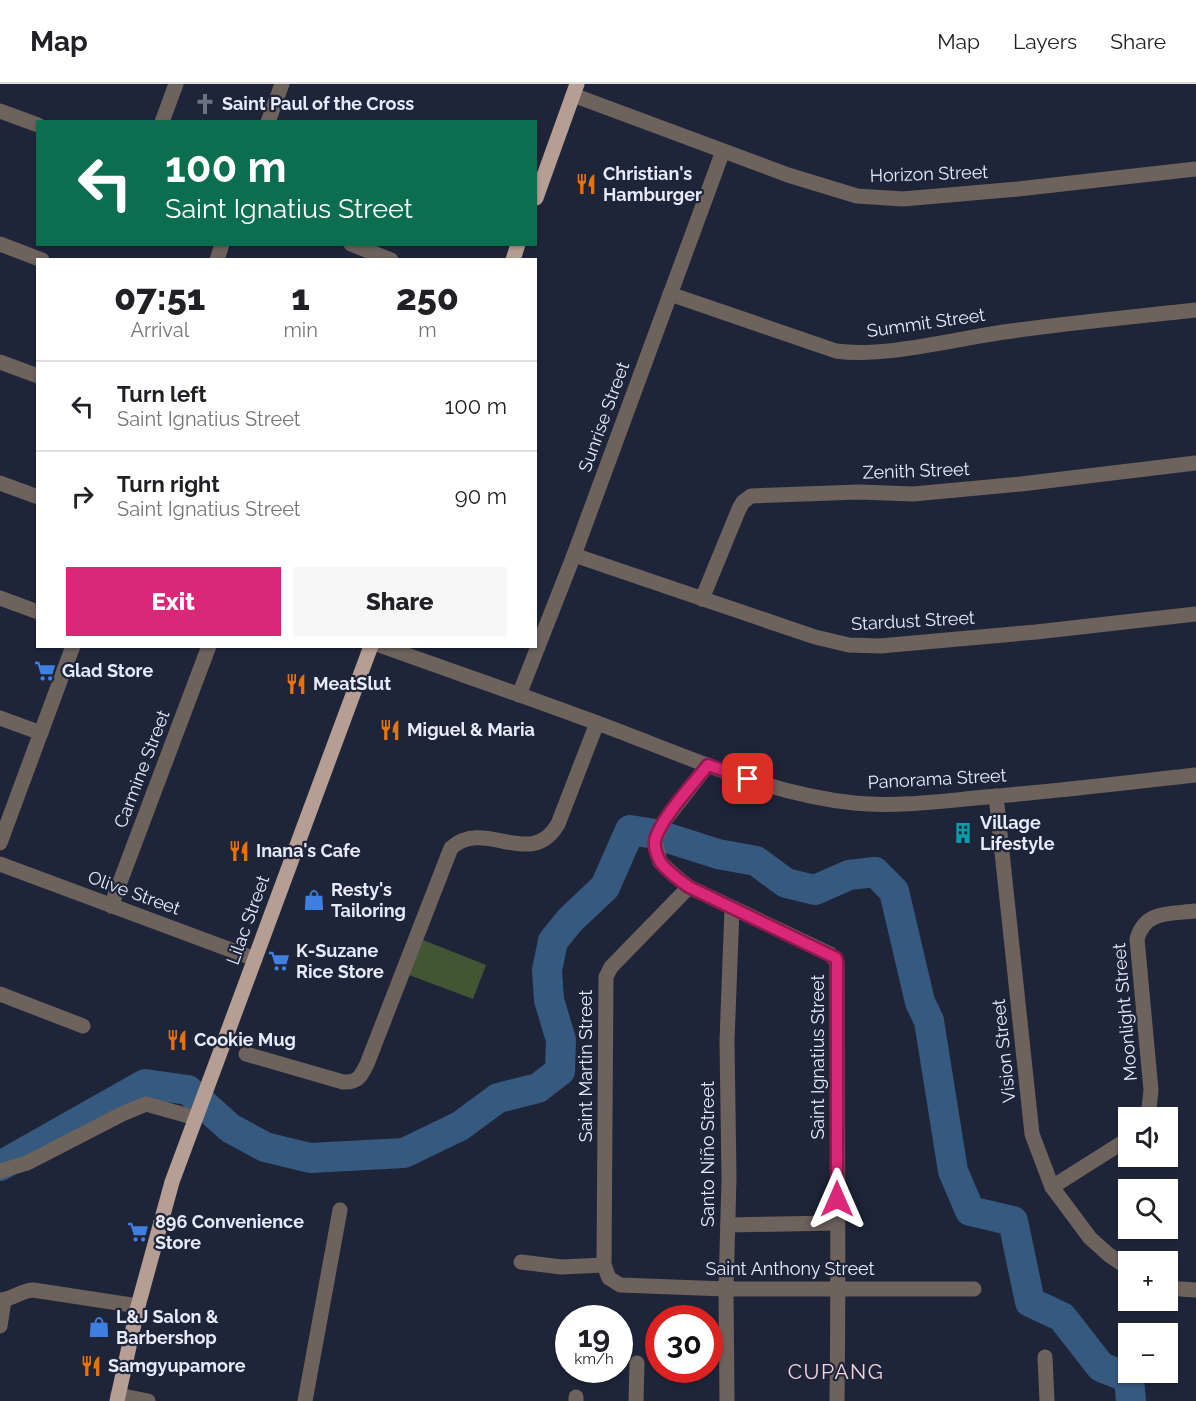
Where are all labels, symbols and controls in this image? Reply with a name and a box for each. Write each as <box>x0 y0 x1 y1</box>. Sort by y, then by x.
text: Map <box>30 25 88 58</box>
text: Map <box>937 29 980 54</box>
text: Layers <box>1013 29 1077 54</box>
text: Share <box>1110 29 1166 54</box>
church icon: Saint Paul of the Cross <box>193 92 217 116</box>
place label: Saint Paul of the Cross <box>222 93 414 114</box>
text: 100 m <box>165 143 287 192</box>
icon: left <box>66 144 144 222</box>
street label: Horizon Street <box>869 161 989 186</box>
place label: Christian's Hamburger <box>603 163 702 205</box>
restaurant icon: Christian's Hamburger <box>574 172 598 196</box>
text: Saint Ignatius Street <box>165 193 413 224</box>
text: 07:51 <box>114 276 205 318</box>
text: 1 <box>291 276 310 318</box>
text: 250 <box>396 276 459 318</box>
street label: Summit Street <box>865 304 986 341</box>
text: Arrival <box>130 318 189 342</box>
text: min <box>283 318 318 342</box>
text: m <box>418 318 437 342</box>
street label: Sunrise Street <box>574 359 633 475</box>
text: Turn left <box>117 381 207 407</box>
icon: left <box>66 390 99 423</box>
text: 100 m <box>445 393 507 419</box>
text: Saint Ignatius Street <box>117 407 301 431</box>
street label: Zenith Street <box>862 458 970 483</box>
text: Turn right <box>117 471 220 497</box>
icon: right <box>66 480 99 513</box>
text: 90 m <box>455 483 507 509</box>
text: Saint Ignatius Street <box>117 497 301 521</box>
button: Exit <box>66 567 281 636</box>
button: Share <box>293 567 507 636</box>
street label: Stardust Street <box>851 607 975 634</box>
supermarket icon: Glad Store <box>33 659 57 683</box>
place label: Glad Store <box>62 660 153 681</box>
restaurant icon: MeatSlut <box>284 672 308 696</box>
place label: MeatSlut <box>313 673 391 694</box>
street label: Carmine Street <box>109 707 174 831</box>
restaurant icon: Miguel & Maria <box>378 718 402 742</box>
place label: Miguel & Maria <box>407 719 535 740</box>
pin <box>722 753 773 804</box>
icon: arrive <box>731 762 764 795</box>
street label: Panorama Street <box>867 764 1007 793</box>
place label: Village Lifestyle <box>980 812 1055 854</box>
building icon: Village Lifestyle <box>951 821 975 845</box>
restaurant icon: Inana's Cafe <box>227 839 251 863</box>
place label: Inana's Cafe <box>256 840 361 861</box>
street label: Olive Street <box>85 866 183 919</box>
street label: Lilac Street <box>222 872 273 967</box>
place label: Resty's Tailoring <box>331 879 406 921</box>
shop icon: Resty's Tailoring <box>302 888 326 912</box>
place label: K-Suzane Rice Store <box>296 940 384 982</box>
street label: Moonlight Street <box>1108 942 1141 1082</box>
supermarket icon: K-Suzane Rice Store <box>267 949 291 973</box>
street label: Saint Ignatius Street <box>807 974 828 1140</box>
street label: Saint Martin Street <box>575 990 596 1142</box>
street label: Vision Street <box>988 998 1019 1104</box>
restaurant icon: Cookie Mug <box>165 1028 189 1052</box>
place label: Cookie Mug <box>194 1029 296 1050</box>
street label: Santo Niño Street <box>697 1081 718 1227</box>
map controls <box>1118 1107 1178 1383</box>
button: sound <box>1118 1107 1178 1167</box>
position arrow <box>805 1167 869 1231</box>
button: search <box>1118 1179 1178 1239</box>
place label: 896 Convenience Store <box>155 1211 304 1253</box>
supermarket icon: 896 Convenience Store <box>126 1220 150 1244</box>
button: + <box>1118 1251 1178 1311</box>
street label: Saint Anthony Street <box>706 1258 875 1279</box>
speed limit sign: 30 <box>645 1305 723 1383</box>
place label: L&J Salon & Barbershop <box>116 1306 219 1348</box>
shop icon: L&J Salon & Barbershop <box>87 1315 111 1339</box>
text: 19 <box>578 1319 610 1354</box>
button: − <box>1118 1323 1178 1383</box>
text: km/h <box>574 1350 614 1368</box>
restaurant icon: Samgyupamore <box>79 1354 103 1378</box>
place label: Samgyupamore <box>108 1355 246 1376</box>
district label: CUPANG <box>788 1359 884 1384</box>

